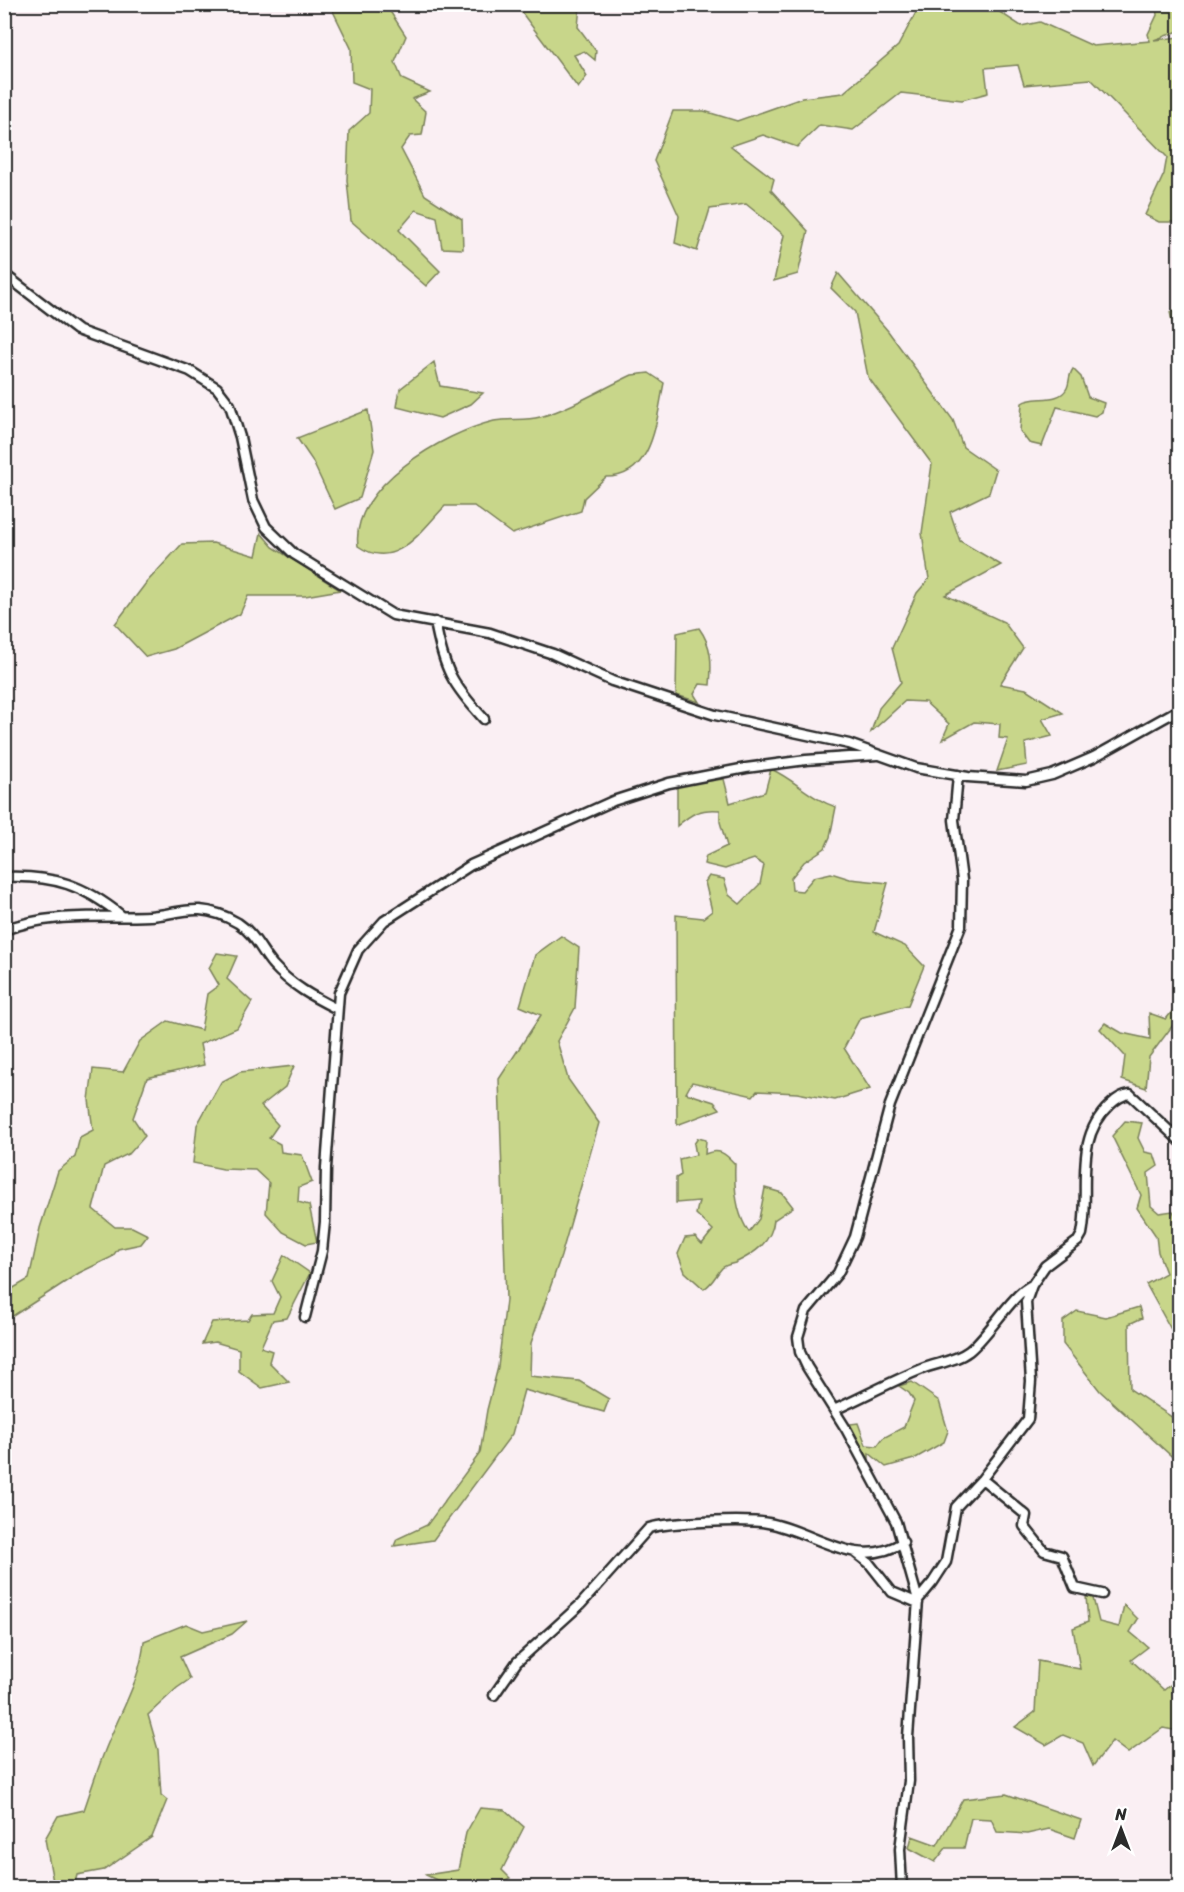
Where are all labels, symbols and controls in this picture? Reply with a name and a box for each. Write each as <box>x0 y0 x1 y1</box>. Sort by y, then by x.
north arrow <box>1091 1799 1151 1859</box>
text: N <box>1114 1800 1127 1829</box>

